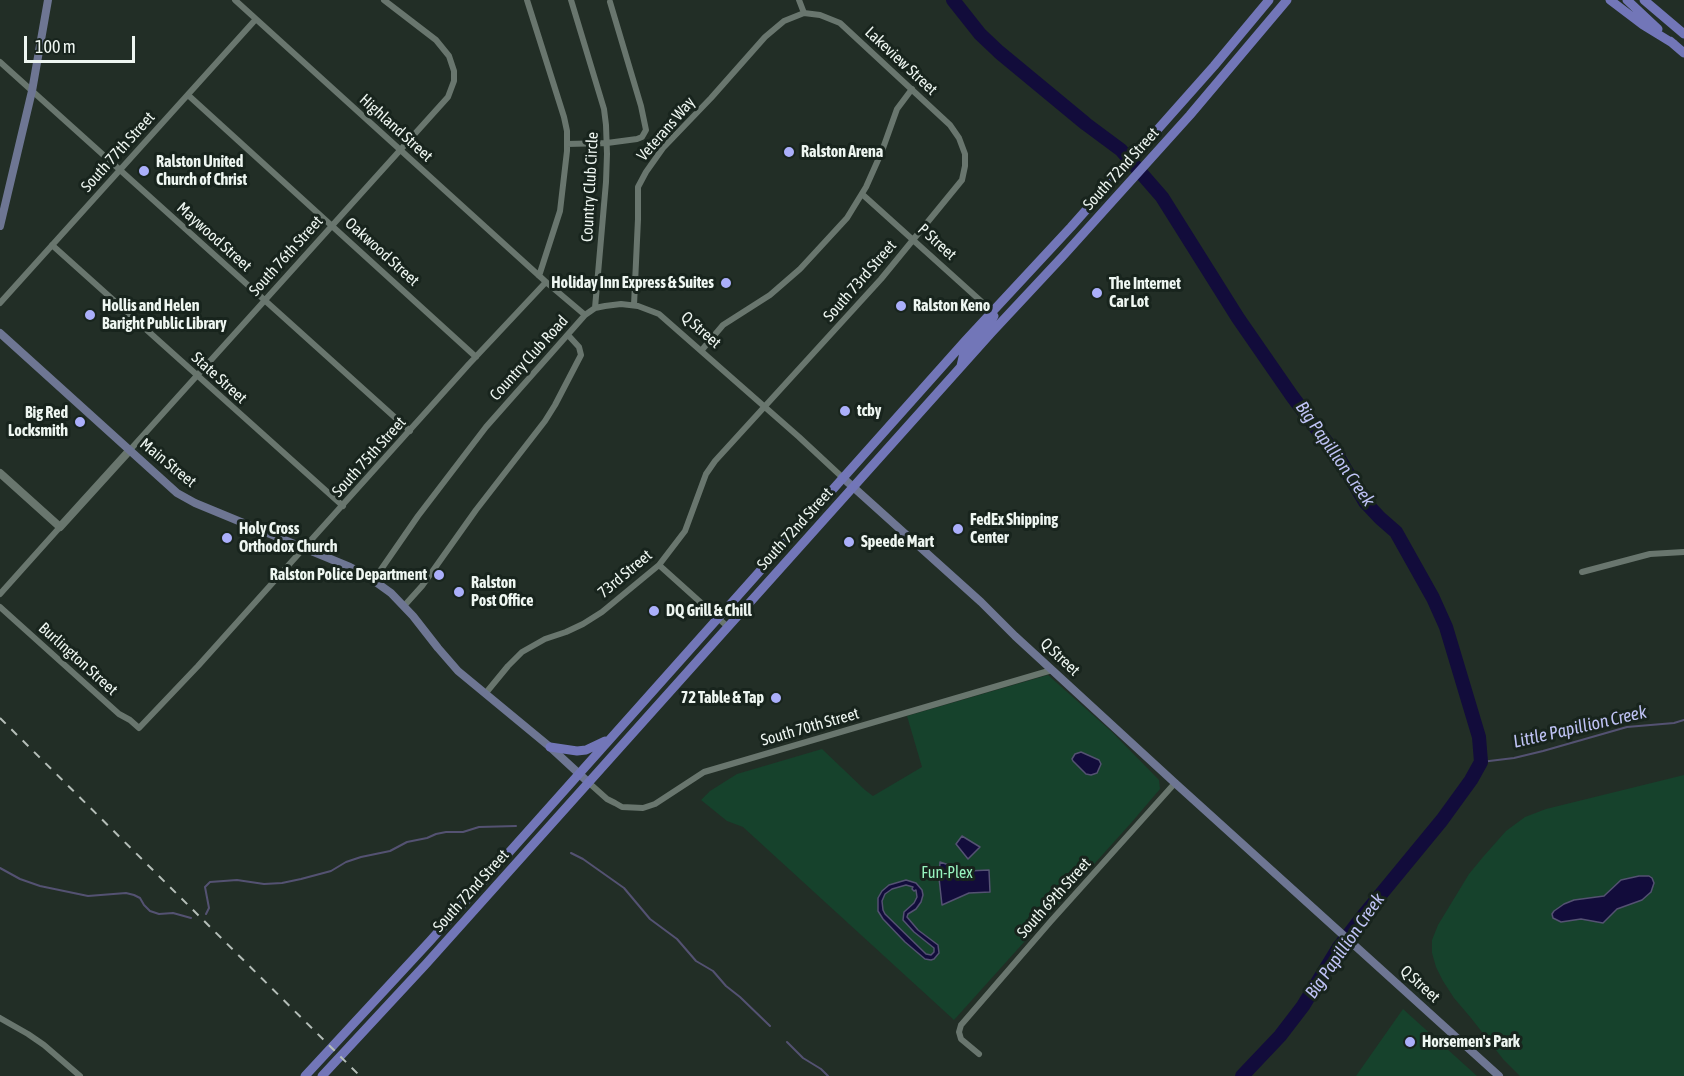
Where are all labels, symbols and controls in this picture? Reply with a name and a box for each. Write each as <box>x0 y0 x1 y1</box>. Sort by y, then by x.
street label: Lakeview Street <box>861 23 941 99</box>
scale bar <box>27 24 138 62</box>
text: 100 m <box>35 36 76 57</box>
street label: Highland Street <box>355 90 437 166</box>
street label: Veterans Way <box>633 93 699 165</box>
street label: South 77th Street <box>77 108 159 196</box>
street label: South 72nd Street <box>1079 124 1163 214</box>
street label: Country Club Circle <box>578 132 602 242</box>
place label: Ralston Arena <box>801 142 883 162</box>
marker: Ralston Arena <box>782 145 796 159</box>
place label: Ralston United Church of Christ <box>156 152 247 190</box>
marker: Ralston United Church of Christ <box>137 164 151 178</box>
street label: Maywood Street <box>173 198 255 276</box>
street label: South 76th Street <box>245 212 327 300</box>
street label: Oakwood Street <box>341 214 423 290</box>
street label: P Street <box>914 220 960 264</box>
street label: South 73rd Street <box>820 237 900 325</box>
place label: Holiday Inn Express & Suites <box>551 273 714 293</box>
place label: The Internet Car Lot <box>1109 274 1181 312</box>
marker: Holiday Inn Express & Suites <box>719 276 733 290</box>
marker: The Internet Car Lot <box>1090 286 1104 300</box>
place label: Hollis and Helen Baright Public Library <box>102 296 227 334</box>
place label: Ralston Keno <box>913 296 990 316</box>
marker: Ralston Keno <box>894 299 908 313</box>
street label: Q Street <box>677 307 725 353</box>
marker: Hollis and Helen Baright Public Library <box>83 308 97 322</box>
street label: Country Club Road <box>486 312 572 404</box>
street label: State Street <box>187 348 251 408</box>
water label: Big Papillion Creek <box>1291 397 1379 511</box>
place label: tcby <box>857 401 881 421</box>
place label: Big Red Locksmith <box>8 403 68 441</box>
marker: tcby <box>838 404 852 418</box>
street label: South 75th Street <box>328 413 410 501</box>
marker: Big Red Locksmith <box>73 415 87 429</box>
street label: Main Street <box>136 434 200 492</box>
street label: South 72nd Street <box>753 484 837 574</box>
place label: FedEx Shipping Center <box>970 510 1058 548</box>
place label: Holy Cross Orthodox Church <box>239 519 337 557</box>
marker: FedEx Shipping Center <box>951 522 965 536</box>
marker: Holy Cross Orthodox Church <box>220 531 234 545</box>
place label: Speede Mart <box>861 532 934 552</box>
marker: Speede Mart <box>842 535 856 549</box>
street label: 73rd Street <box>594 546 656 602</box>
place label: Ralston Police Department <box>270 565 427 585</box>
marker: Ralston Police Department <box>432 568 446 582</box>
place label: Ralston Post Office <box>471 573 534 611</box>
marker: Ralston Post Office <box>452 585 466 599</box>
place label: DQ Grill & Chill <box>666 601 752 621</box>
marker: DQ Grill & Chill <box>647 604 661 618</box>
street label: Burlington Street <box>35 619 121 699</box>
street label: Q Street <box>1036 634 1084 680</box>
place label: 72 Table & Tap <box>681 688 764 708</box>
marker: 72 Table & Tap <box>769 691 783 705</box>
water label: Little Papillion Creek <box>1511 701 1649 753</box>
street label: South 70th Street <box>759 704 861 750</box>
street label: South 72nd Street <box>429 846 513 936</box>
street label: South 69th Street <box>1013 854 1095 942</box>
park label: Fun-Plex <box>921 863 973 883</box>
water label: Big Papillion Creek <box>1301 889 1389 1003</box>
street label: Q Street <box>1396 961 1444 1007</box>
place label: Horsemen's Park <box>1422 1032 1520 1052</box>
marker: Horsemen's Park <box>1403 1035 1417 1049</box>

